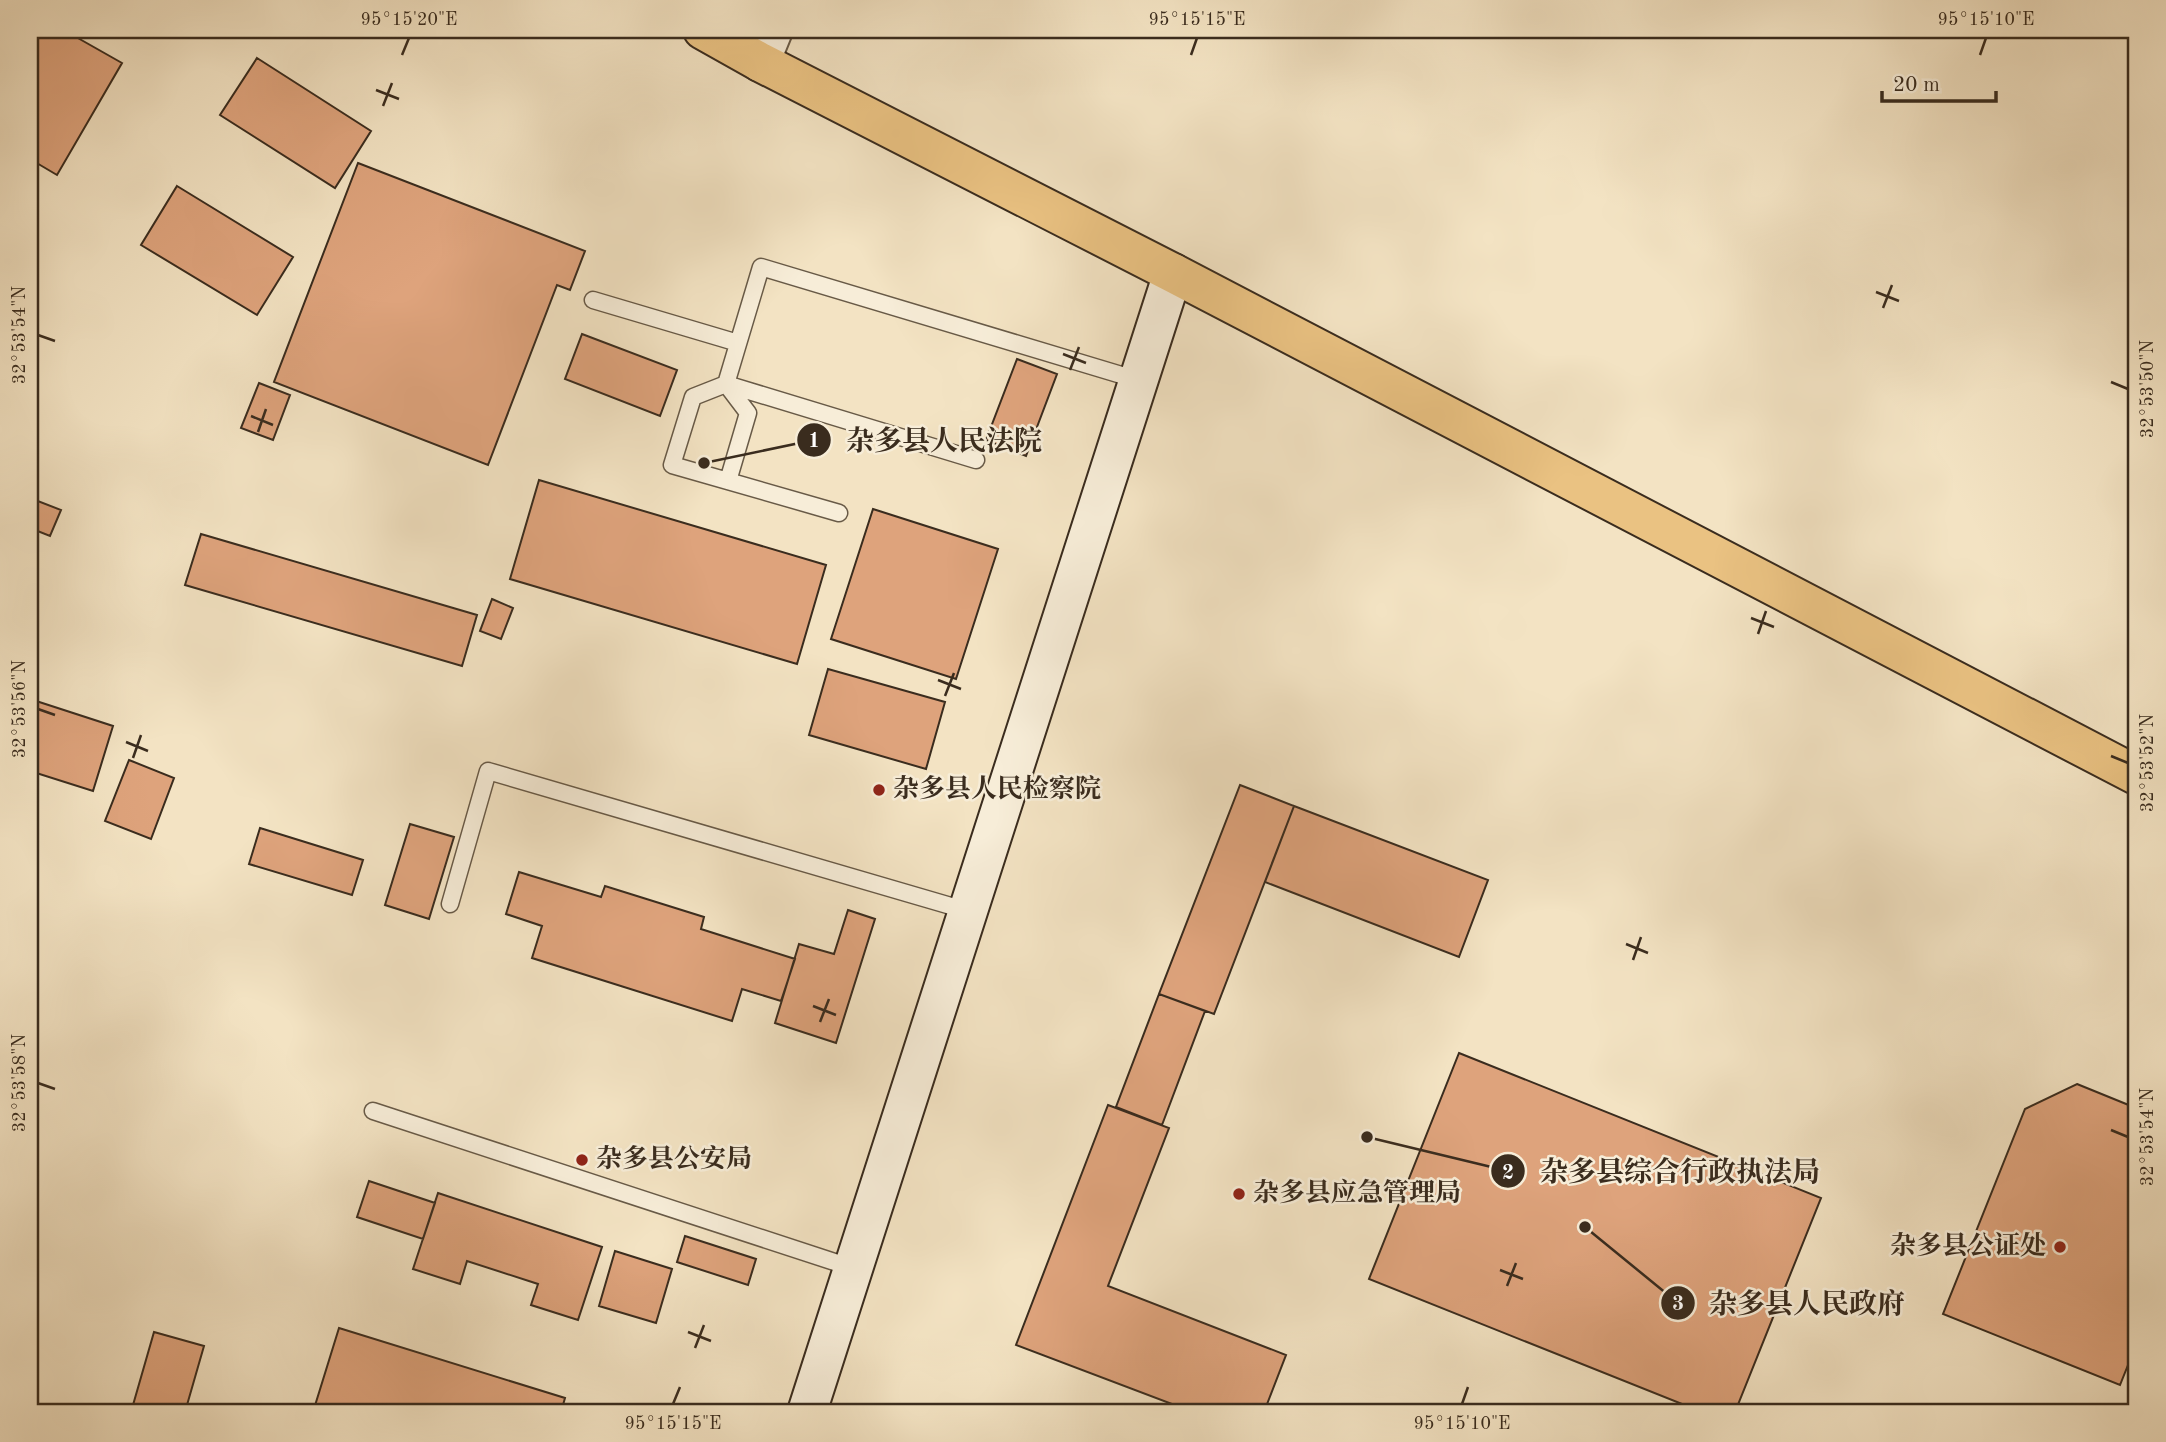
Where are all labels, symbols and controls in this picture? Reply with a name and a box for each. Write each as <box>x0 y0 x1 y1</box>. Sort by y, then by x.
text: 95°15'20"E <box>361 11 457 29</box>
text: 95°15'15"E <box>1149 11 1245 29</box>
text: 95°15'10"E <box>1938 11 2034 29</box>
scale bar <box>1882 60 1996 104</box>
text: 20 m <box>1893 75 1940 96</box>
text: 32°53'54"N <box>11 286 29 384</box>
text: 32°53'50"N <box>2139 340 2157 438</box>
callout: 杂多县人民法院 <box>797 415 1056 464</box>
text: 杂多县人民法院 <box>846 426 1042 457</box>
text: 1 <box>808 431 820 452</box>
text: 32°53'56"N <box>11 660 29 758</box>
text: 32°53'52"N <box>2139 714 2157 812</box>
place label: 杂多县人民检察院 <box>893 774 1101 803</box>
marker: 杂多县人民检察院 <box>871 782 887 798</box>
text: 32°53'58"N <box>11 1034 29 1132</box>
text: 32°53'54"N <box>2139 1088 2157 1186</box>
place label: 杂多县公安局 <box>596 1144 752 1173</box>
callout: 杂多县综合行政执法局 <box>1491 1147 1834 1196</box>
marker: 杂多县公安局 <box>574 1152 590 1168</box>
text: 杂多县综合行政执法局 <box>1540 1157 1820 1188</box>
text: 2 <box>1502 1163 1514 1184</box>
place label: 杂多县应急管理局 <box>1253 1178 1461 1207</box>
marker: 杂多县应急管理局 <box>1231 1186 1247 1202</box>
place label: 杂多县公证处 <box>1890 1231 2046 1260</box>
marker: 杂多县公证处 <box>2052 1239 2068 1255</box>
callout: 杂多县人民政府 <box>1660 1278 1919 1327</box>
text: 杂多县人民政府 <box>1709 1288 1905 1320</box>
text: 3 <box>1672 1294 1684 1315</box>
text: 95°15'15"E <box>625 1415 721 1433</box>
text: 95°15'10"E <box>1414 1415 1510 1433</box>

